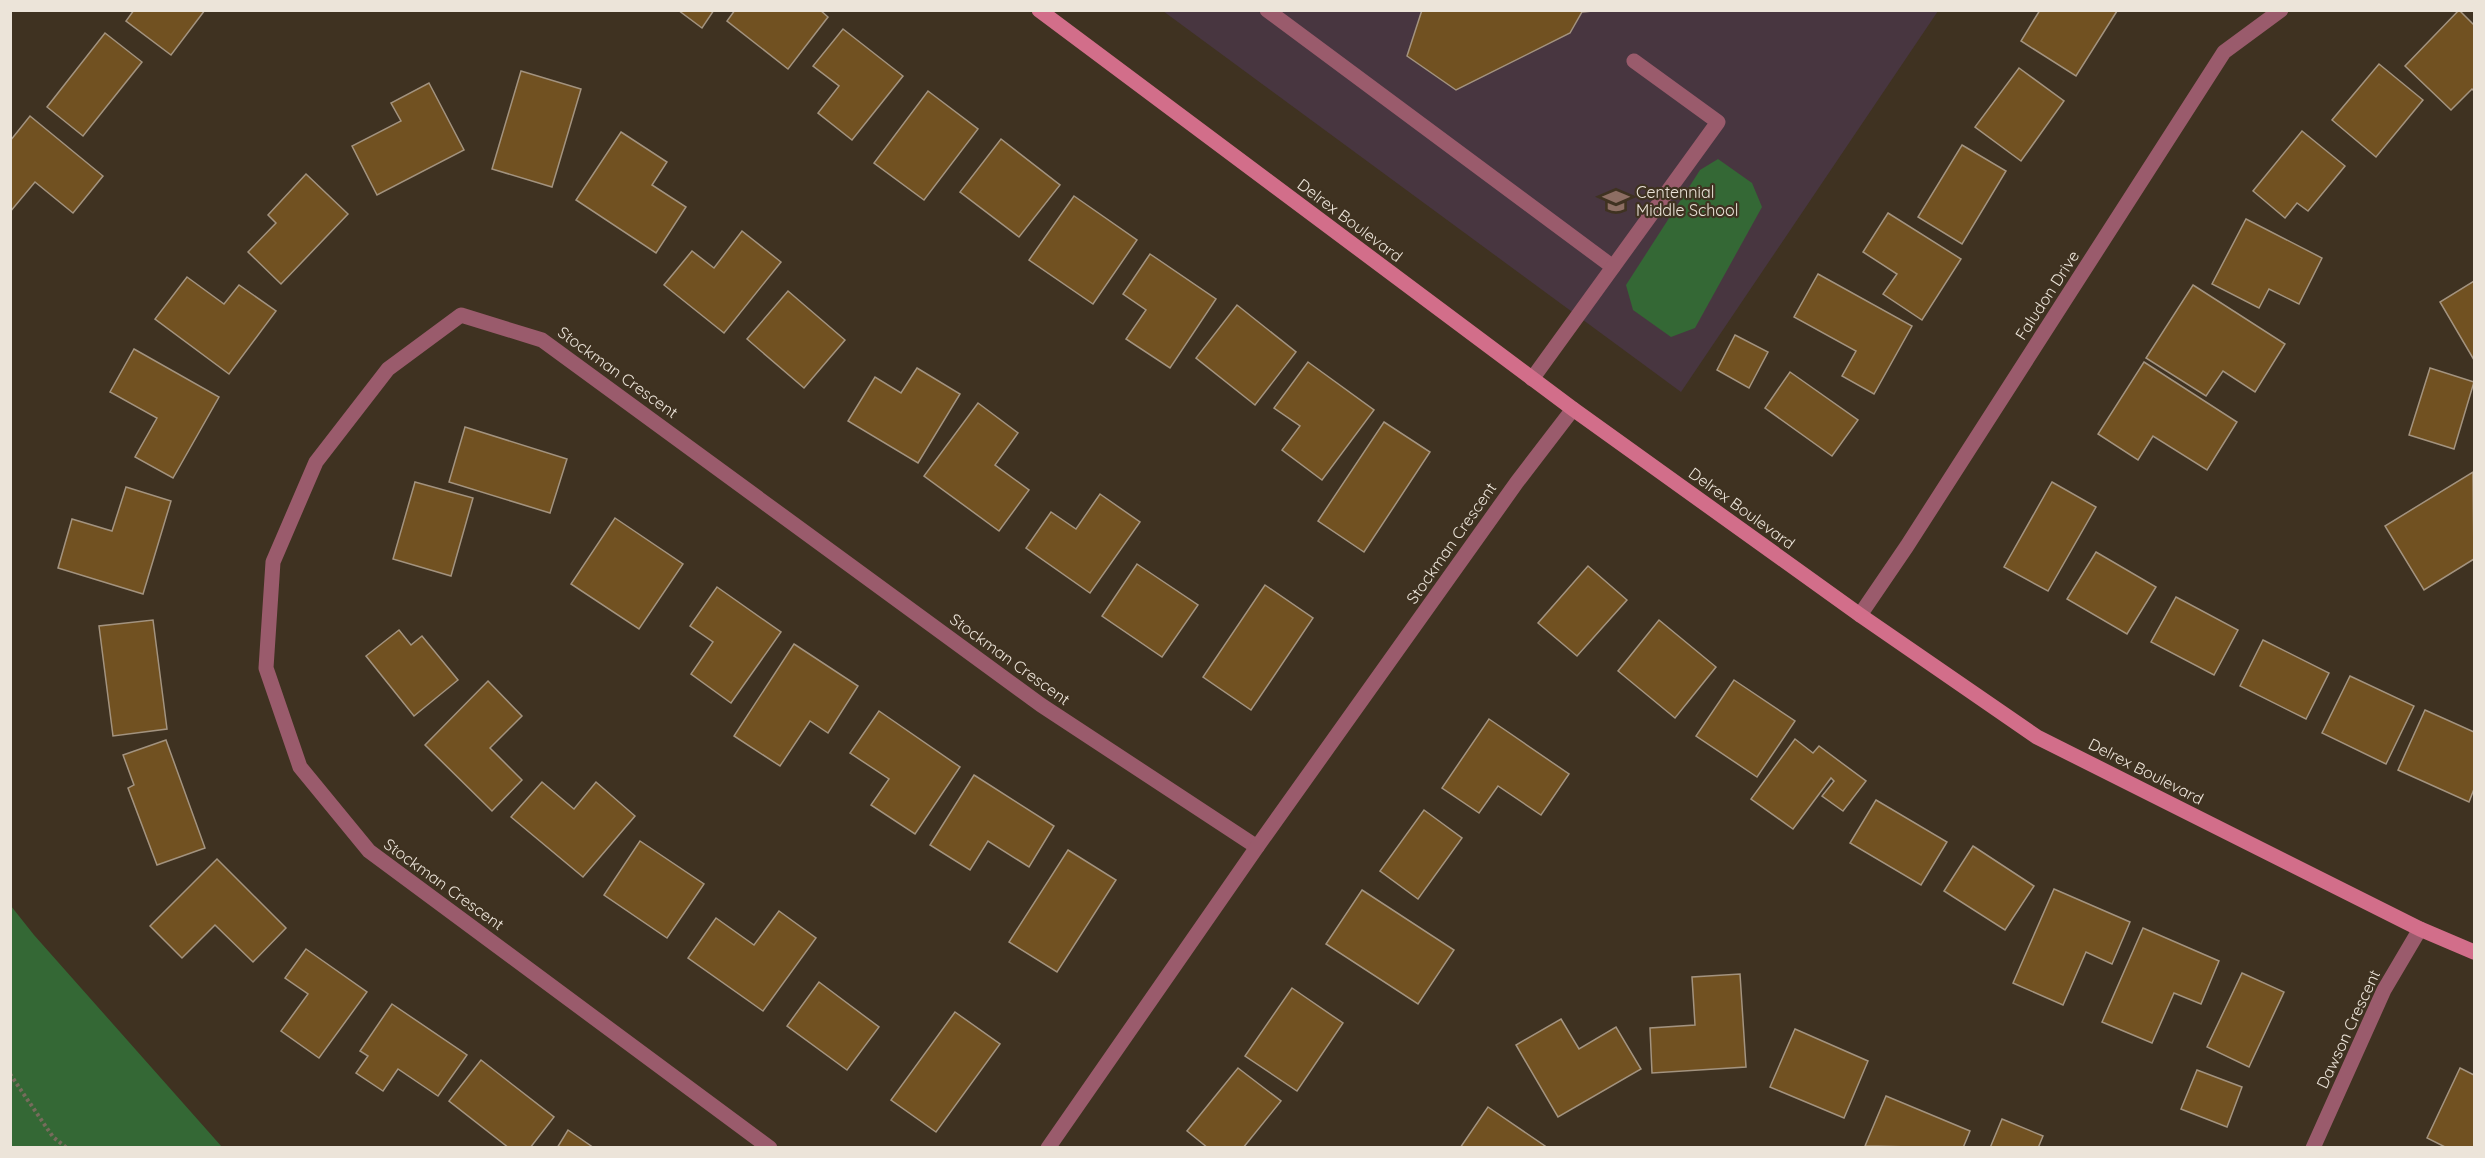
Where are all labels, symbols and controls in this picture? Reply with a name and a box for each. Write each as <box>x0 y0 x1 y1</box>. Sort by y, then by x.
street label: Delrex Boulevard <box>1293 174 1407 266</box>
place label: Centennial Middle School <box>1636 182 1738 220</box>
school or university icon: Centennial Middle School <box>1601 186 1631 216</box>
street label: Faludon Drive <box>2011 247 2083 343</box>
street label: Stockman Crescent <box>554 322 682 422</box>
street label: Delrex Boulevard <box>1685 463 1799 553</box>
street label: Stockman Crescent <box>1402 478 1500 608</box>
street label: Stockman Crescent <box>946 609 1074 709</box>
street label: Delrex Boulevard <box>2085 733 2207 809</box>
street label: Stockman Crescent <box>380 834 508 934</box>
street label: Dawson Crescent <box>2312 966 2384 1092</box>

